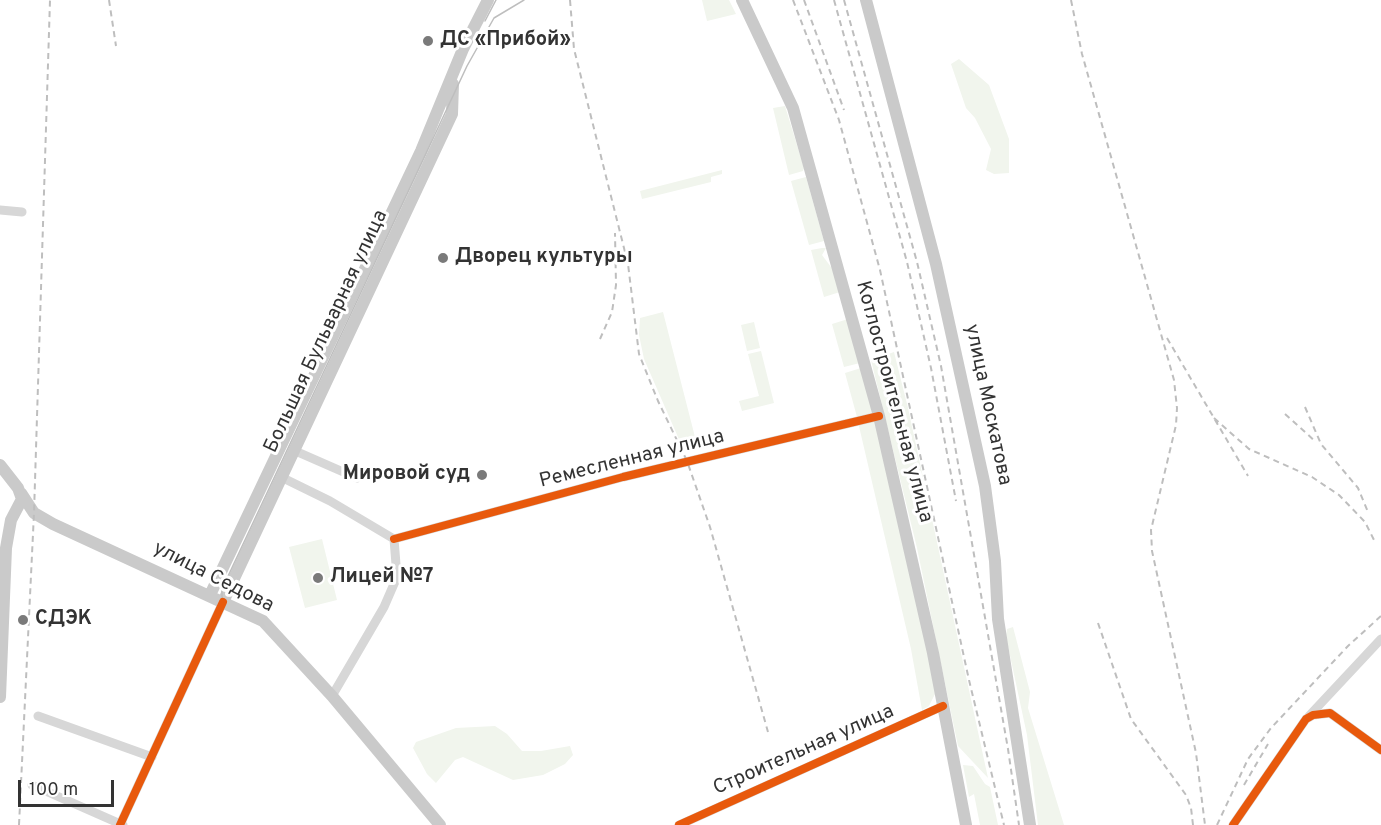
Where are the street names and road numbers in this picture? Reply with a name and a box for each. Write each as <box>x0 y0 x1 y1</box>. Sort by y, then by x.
street label: Большая Бульварная улица <box>260 207 394 457</box>
street label: Котлостроительная улица <box>849 279 937 525</box>
street label: улица Москатова <box>958 322 1016 488</box>
street label: Ремесленная улица <box>537 425 727 495</box>
street label: улица Седова <box>149 537 277 619</box>
street label: Строительная улица <box>710 700 898 802</box>

